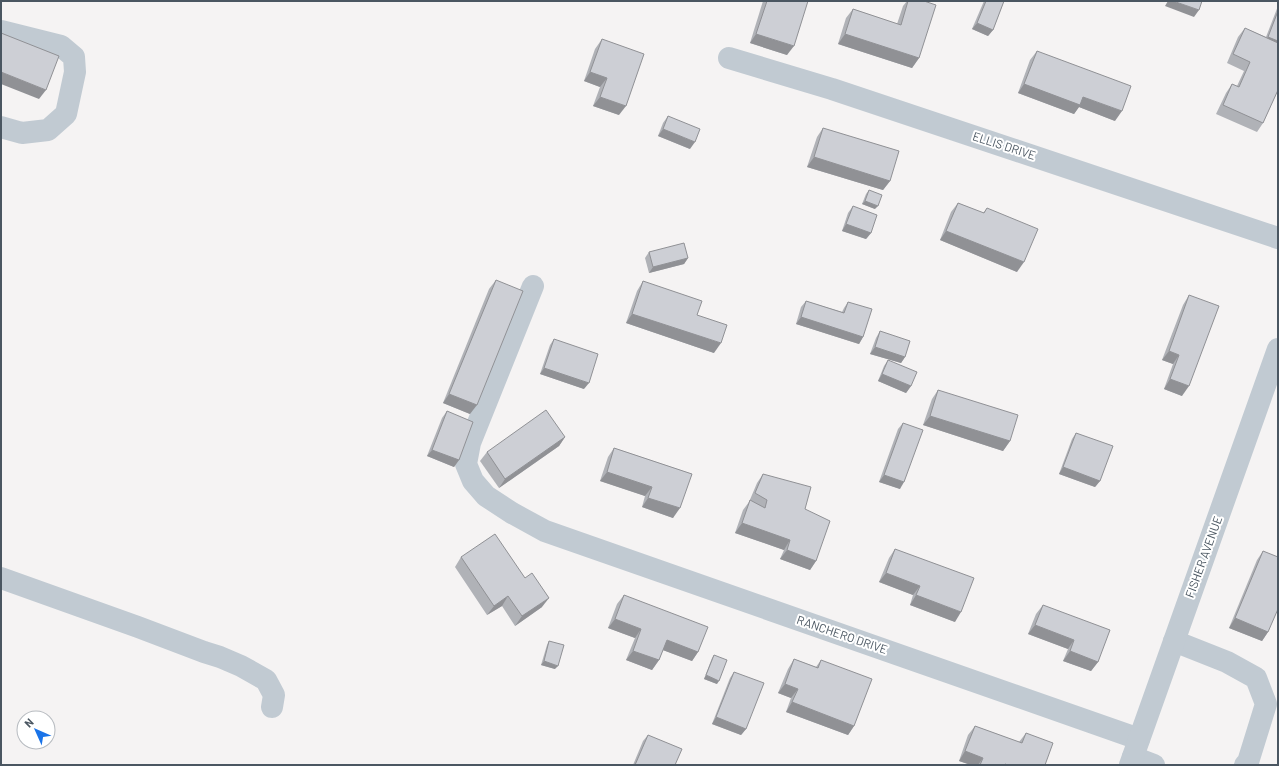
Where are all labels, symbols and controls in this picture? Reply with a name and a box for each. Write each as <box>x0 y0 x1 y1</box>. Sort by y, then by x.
street label: ELLIS DRIVE <box>971 128 1038 162</box>
street label: FISHER AVENUE <box>1182 514 1224 599</box>
street label: RANCHERO DRIVE <box>795 612 889 656</box>
north arrow <box>16 710 56 750</box>
text: N <box>21 715 36 730</box>

